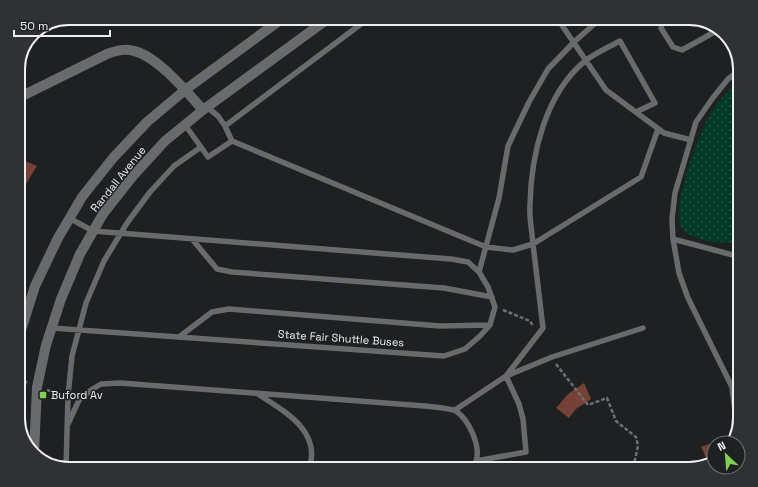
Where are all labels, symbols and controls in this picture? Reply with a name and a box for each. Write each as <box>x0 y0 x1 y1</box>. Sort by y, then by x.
scale bar <box>14 12 110 38</box>
text: 50 m <box>20 18 48 34</box>
street label: Randall Avenue <box>87 143 149 215</box>
street label: State Fair Shuttle Buses <box>277 327 405 349</box>
place label: Buford Av <box>51 388 103 402</box>
marker: Buford Av <box>38 390 48 400</box>
north arrow <box>706 435 746 475</box>
text: N <box>715 438 728 454</box>

